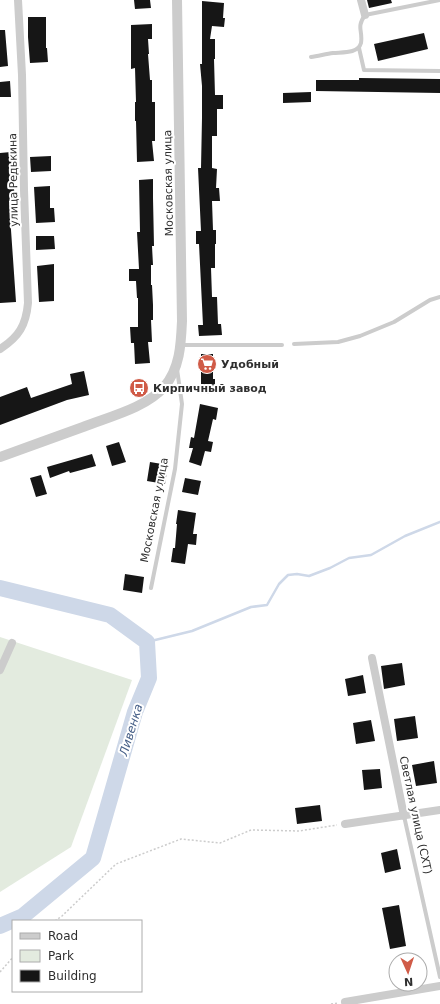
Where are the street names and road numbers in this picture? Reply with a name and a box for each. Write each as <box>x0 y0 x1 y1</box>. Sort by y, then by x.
street label: Московская улица <box>161 130 176 236</box>
street label: улица Редькина <box>6 133 21 227</box>
street label: Московская улица <box>138 457 171 564</box>
street label: Светлая улица (СХТ) <box>397 755 434 875</box>

